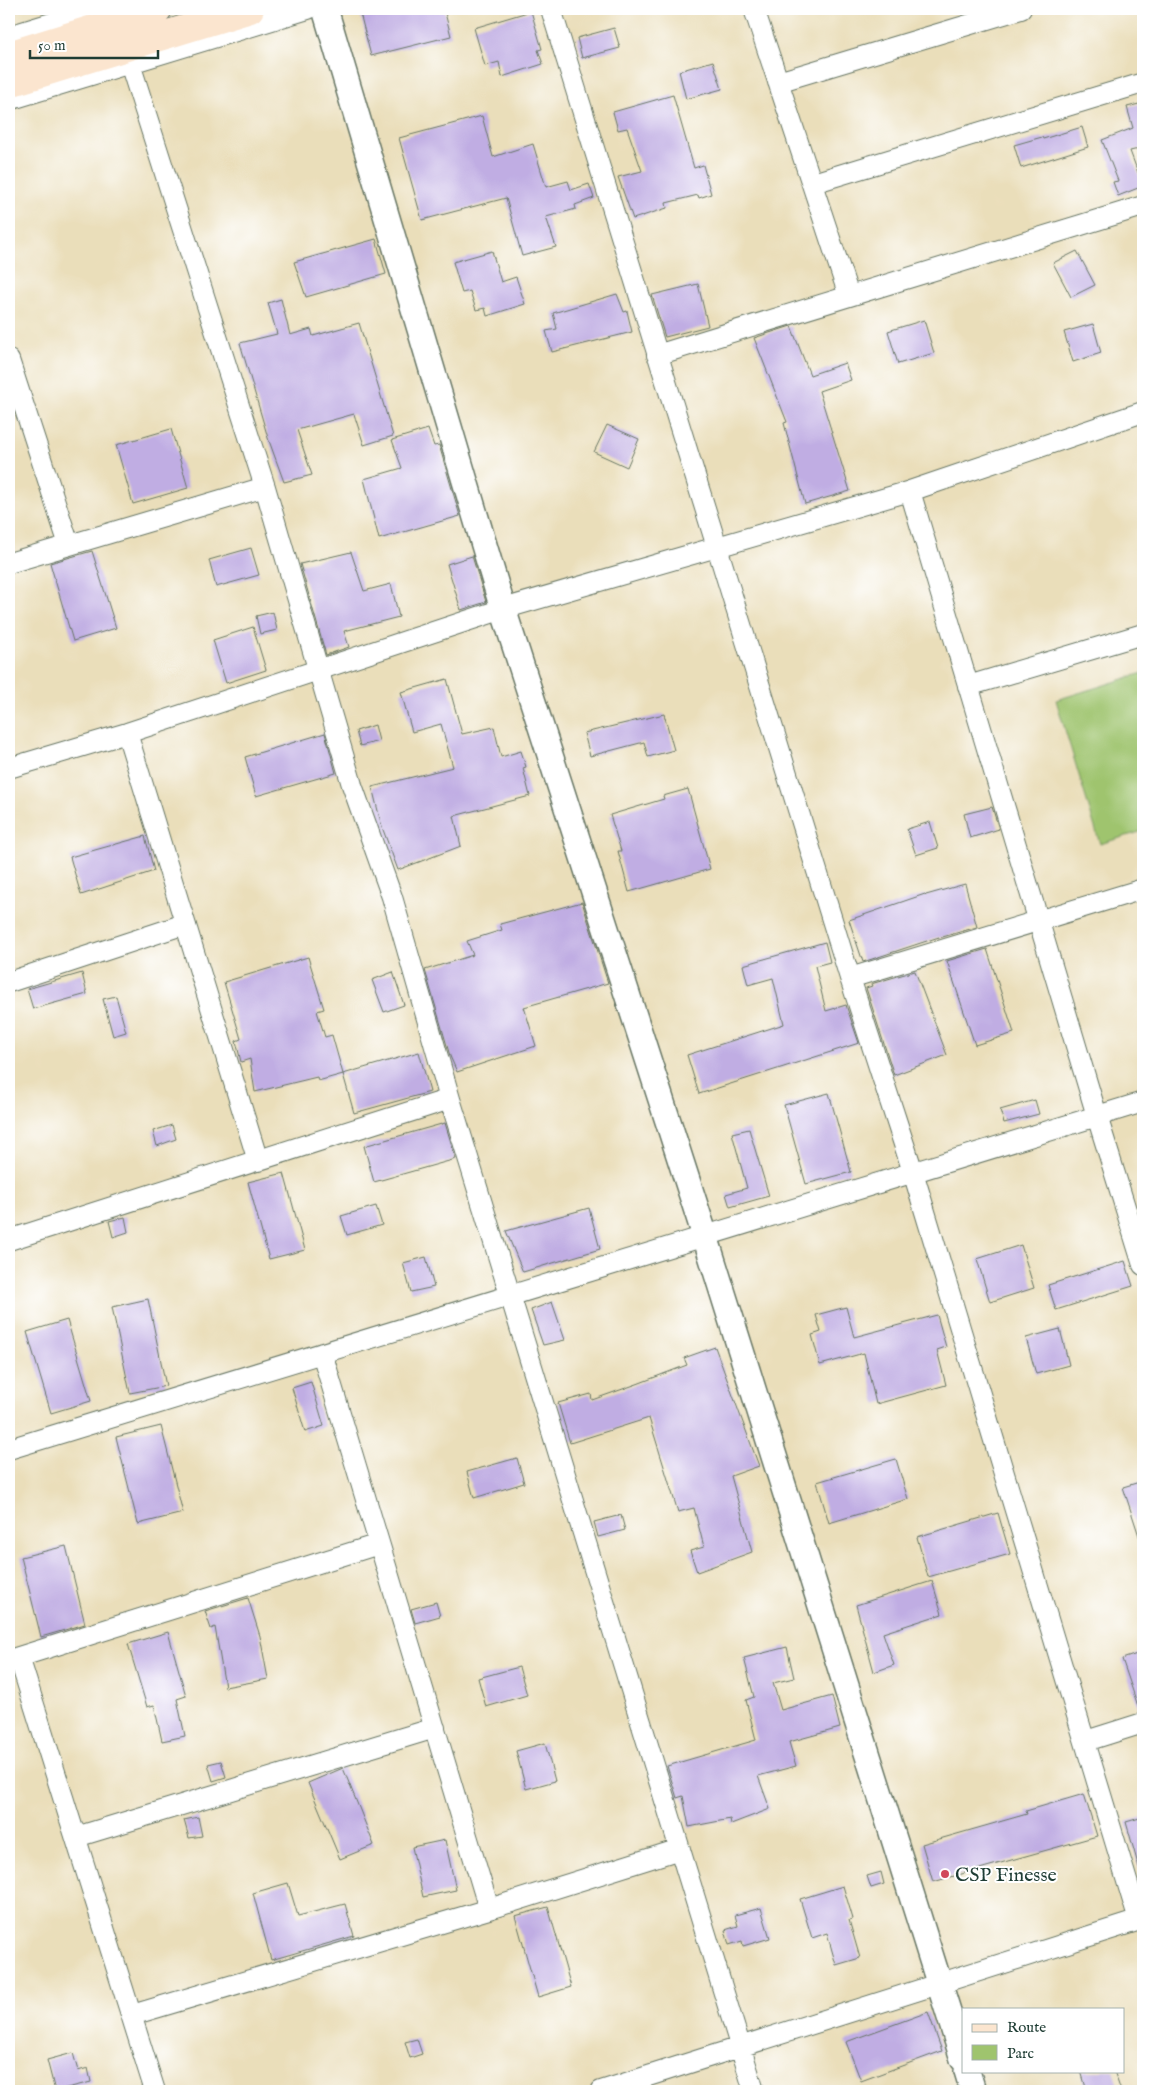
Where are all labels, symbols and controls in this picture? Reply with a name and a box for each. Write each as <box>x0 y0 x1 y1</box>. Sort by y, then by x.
scale bar <box>30 28 158 60</box>
text: 50 m <box>38 36 66 55</box>
place label: CSP Finesse <box>955 1863 1057 1888</box>
marker: CSP Finesse <box>939 1868 951 1880</box>
legend <box>962 2008 1124 2072</box>
text: Route <box>1007 2018 1046 2037</box>
text: Parc <box>1007 2044 1034 2063</box>

